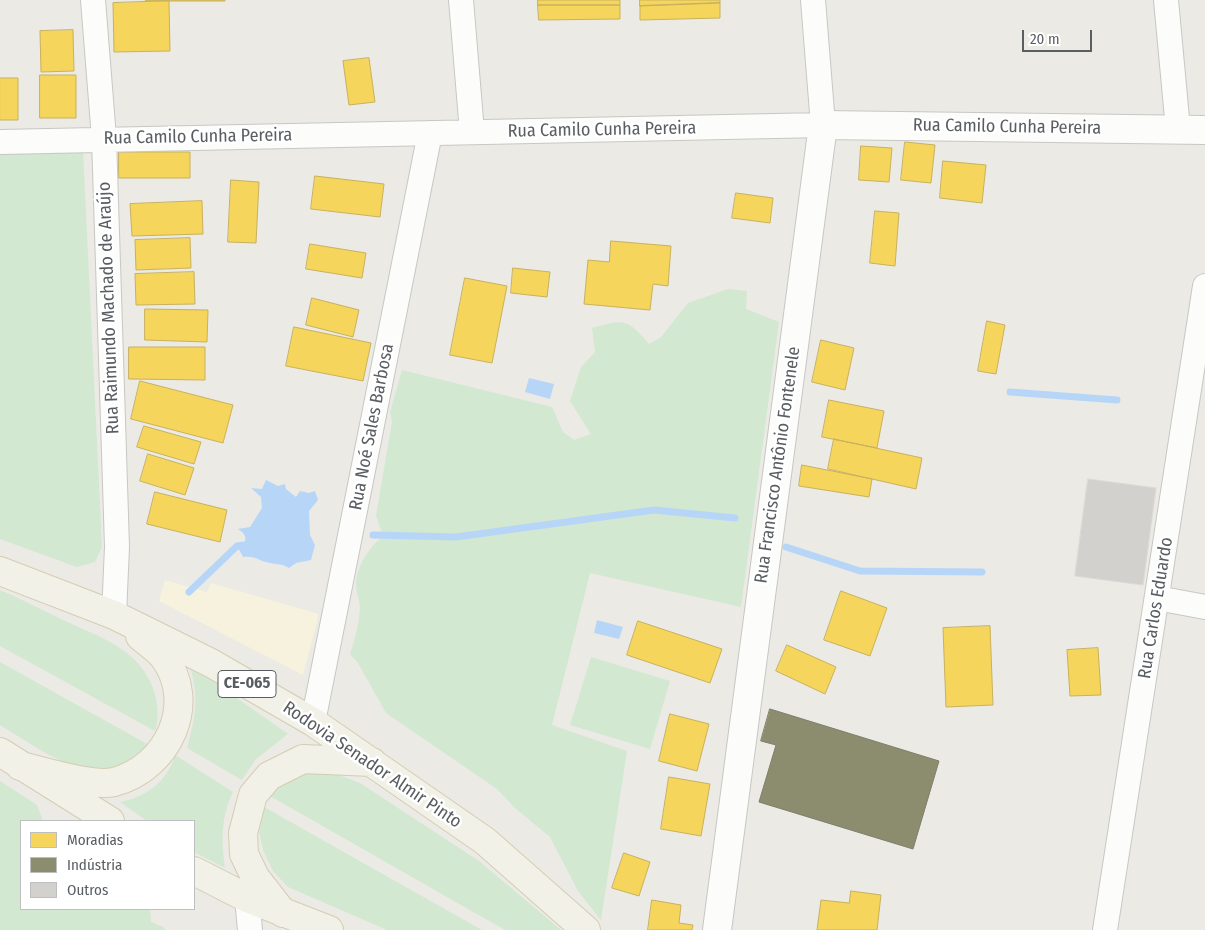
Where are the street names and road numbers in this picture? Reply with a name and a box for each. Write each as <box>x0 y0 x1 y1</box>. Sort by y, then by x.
street label: Rua Camilo Cunha Pereira <box>913 115 1101 139</box>
street label: Rua Camilo Cunha Pereira <box>508 118 696 142</box>
street label: Rua Camilo Cunha Pereira <box>104 125 292 149</box>
street label: Rua Raimundo Machado de Araújo <box>94 181 124 435</box>
street label: Rua Noé Sales Barbosa <box>345 342 399 512</box>
street label: Rua Francisco Antônio Fontenele <box>751 345 805 585</box>
street label: Rua Carlos Eduardo <box>1134 536 1178 680</box>
road number: CE-065 <box>218 671 276 698</box>
street label: Rodovia Senador Almir Pinto <box>278 697 466 833</box>

